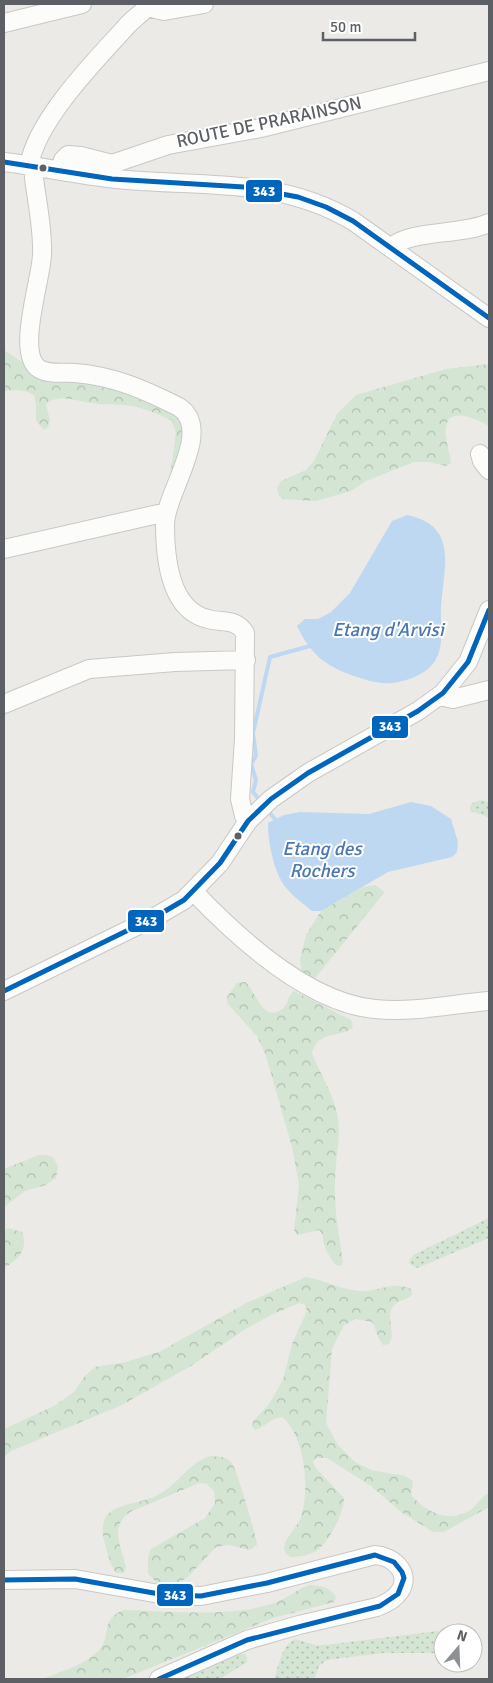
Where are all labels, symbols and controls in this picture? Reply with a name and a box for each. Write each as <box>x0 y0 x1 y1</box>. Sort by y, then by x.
scale bar <box>323 10 416 42</box>
text: 50 m <box>330 18 361 36</box>
street label: ROUTE DE PRARAINSON <box>174 92 364 152</box>
unlabelled marker <box>38 163 48 173</box>
line badge: 343 <box>245 179 283 203</box>
text: 343 <box>253 183 275 200</box>
water label: Etang d'Arvisi <box>332 618 446 642</box>
line badge: 343 <box>371 715 409 739</box>
text: 343 <box>379 718 401 735</box>
unlabelled marker <box>233 831 243 841</box>
water label: Etang des Rochers <box>282 837 363 883</box>
line badge: 343 <box>127 909 165 933</box>
text: 343 <box>135 913 157 930</box>
line badge: 343 <box>156 1583 194 1607</box>
text: 343 <box>164 1587 186 1604</box>
north arrow <box>433 1623 483 1673</box>
text: N <box>455 1627 469 1646</box>

